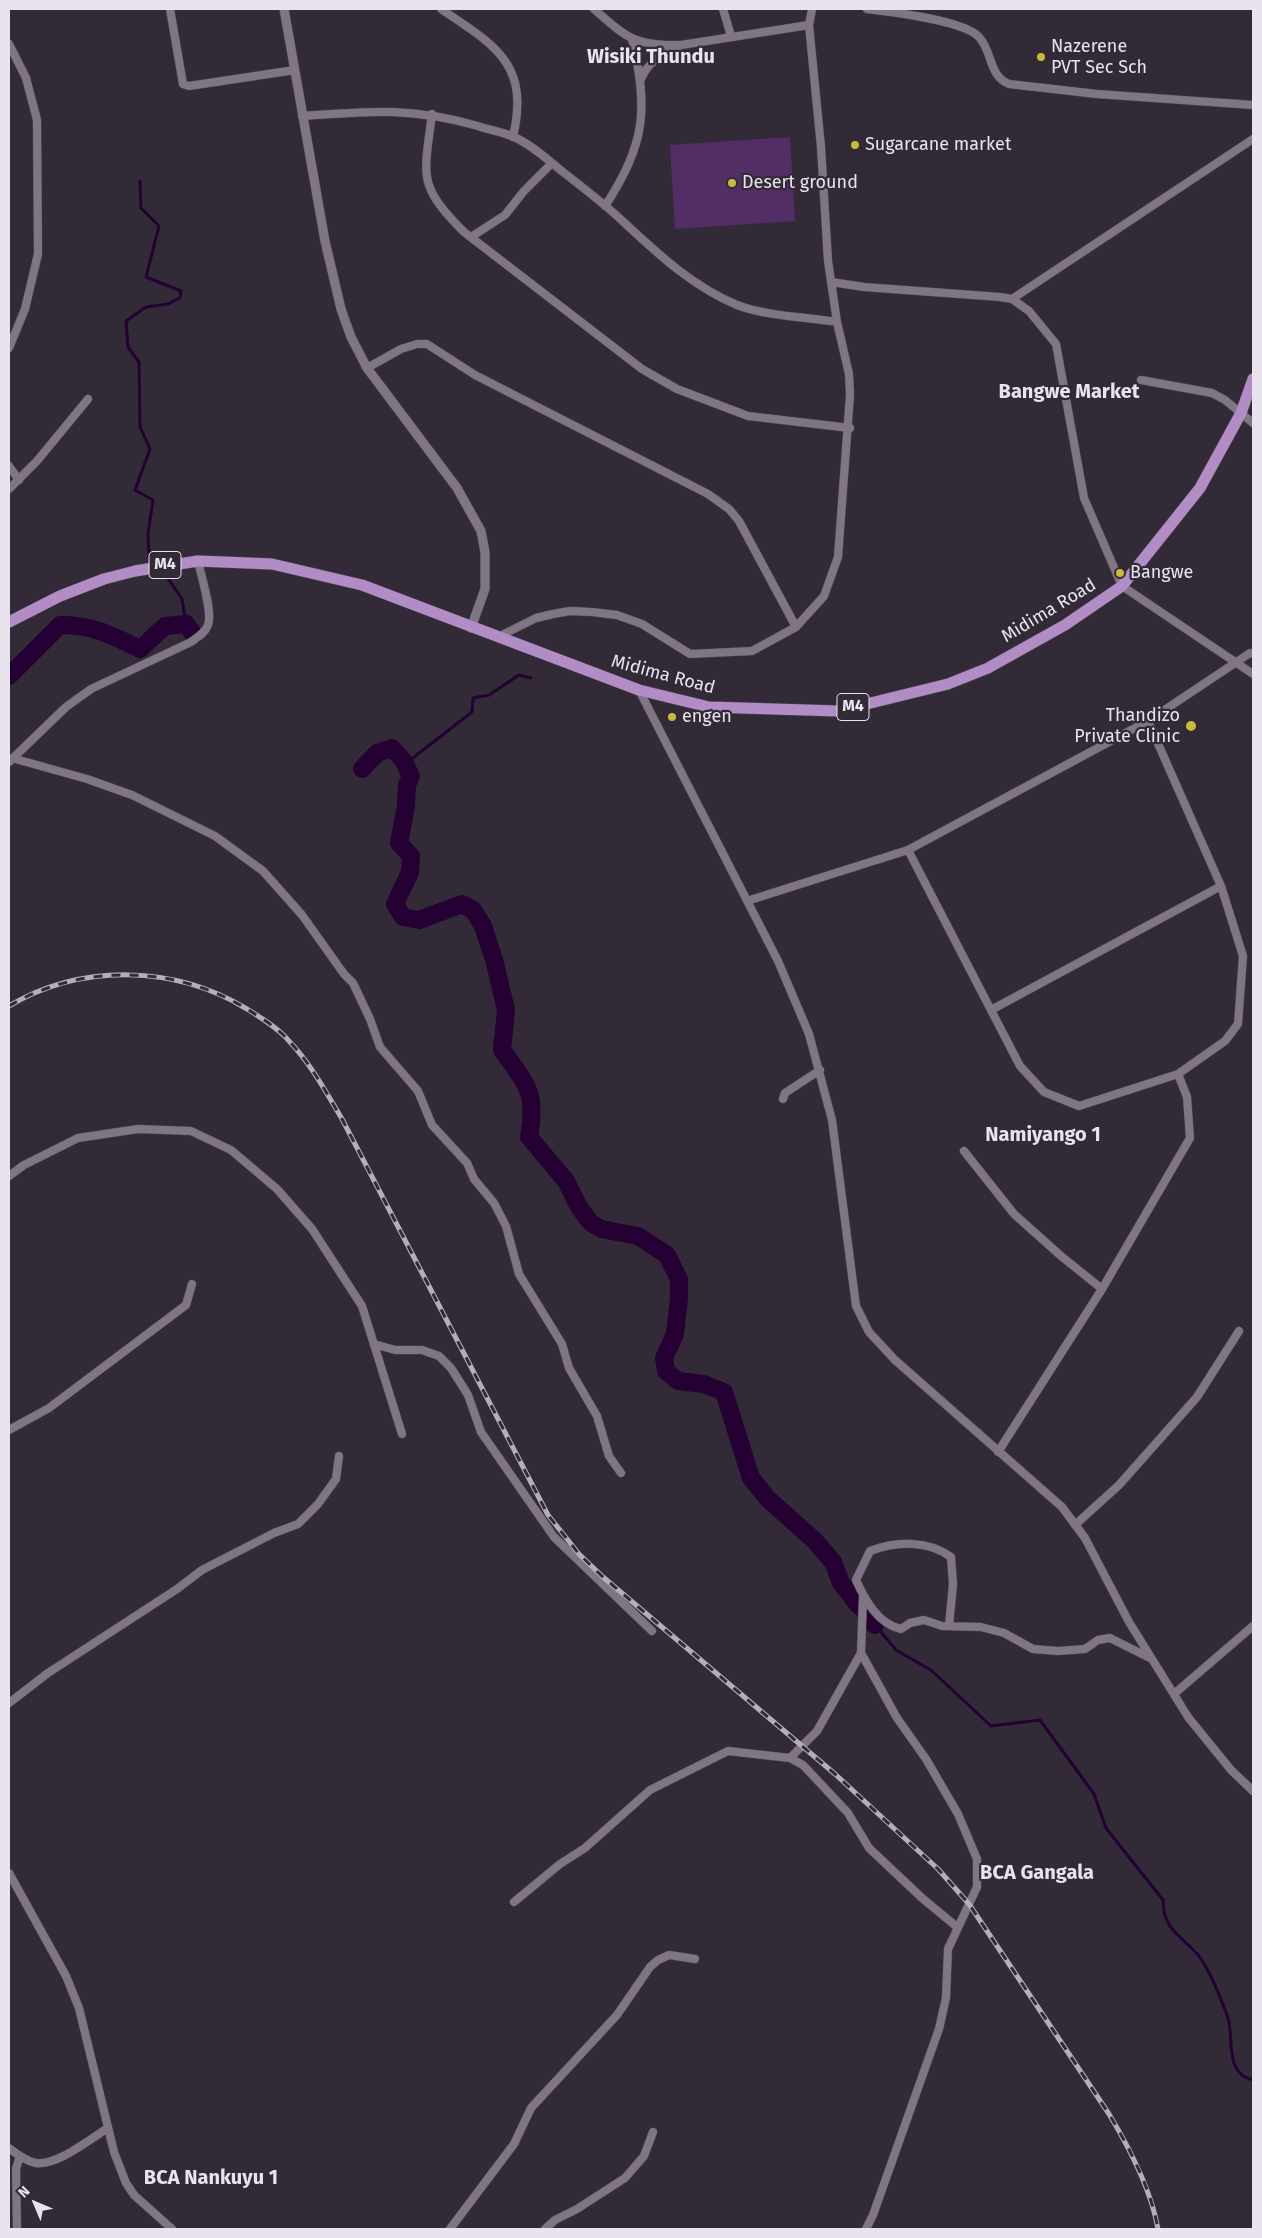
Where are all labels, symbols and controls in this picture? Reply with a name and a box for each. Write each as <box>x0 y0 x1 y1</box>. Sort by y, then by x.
place label: Nazerene PVT Sec Sch <box>1051 36 1147 78</box>
district label: Wisiki Thundu <box>587 45 715 69</box>
marker: Nazerene PVT Sec Sch <box>1035 51 1047 63</box>
place label: Sugarcane market <box>865 134 1011 156</box>
marker: Sugarcane market <box>849 139 861 151</box>
place label: Desert ground <box>742 172 858 194</box>
marker: Desert ground <box>726 177 738 189</box>
district label: Bangwe Market <box>999 380 1139 404</box>
road number: M4 <box>149 552 181 578</box>
place label: Bangwe <box>1130 562 1193 584</box>
marker: Bangwe <box>1114 567 1126 579</box>
street label: Midima Road <box>998 574 1100 648</box>
street label: Midima Road <box>609 651 717 699</box>
road number: M4 <box>837 694 869 720</box>
place label: Thandizo Private Clinic <box>1074 705 1180 748</box>
place label: engen <box>682 706 732 728</box>
marker: engen <box>666 711 678 723</box>
marker: Thandizo Private Clinic <box>1184 719 1198 733</box>
district label: Namiyango 1 <box>985 1123 1101 1147</box>
district label: BCA Gangala <box>980 1861 1094 1885</box>
district label: BCA Nankuyu 1 <box>144 2166 278 2190</box>
north arrow <box>10 2178 60 2228</box>
text: N <box>15 2183 33 2201</box>

